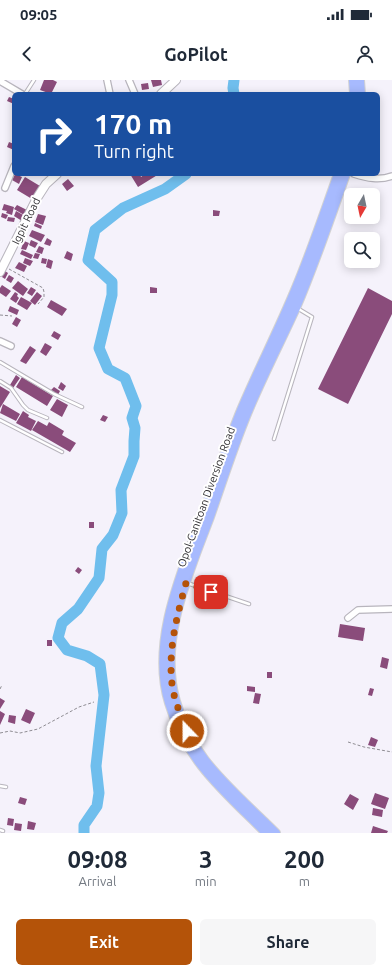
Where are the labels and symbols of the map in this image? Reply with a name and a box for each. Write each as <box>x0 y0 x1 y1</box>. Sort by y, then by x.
north arrow <box>344 188 380 224</box>
street label: Igpit Road <box>10 196 42 246</box>
street label: Opol-Canitoan Diversion Road <box>175 425 237 569</box>
pin <box>194 575 228 609</box>
position arrow <box>166 710 208 752</box>

